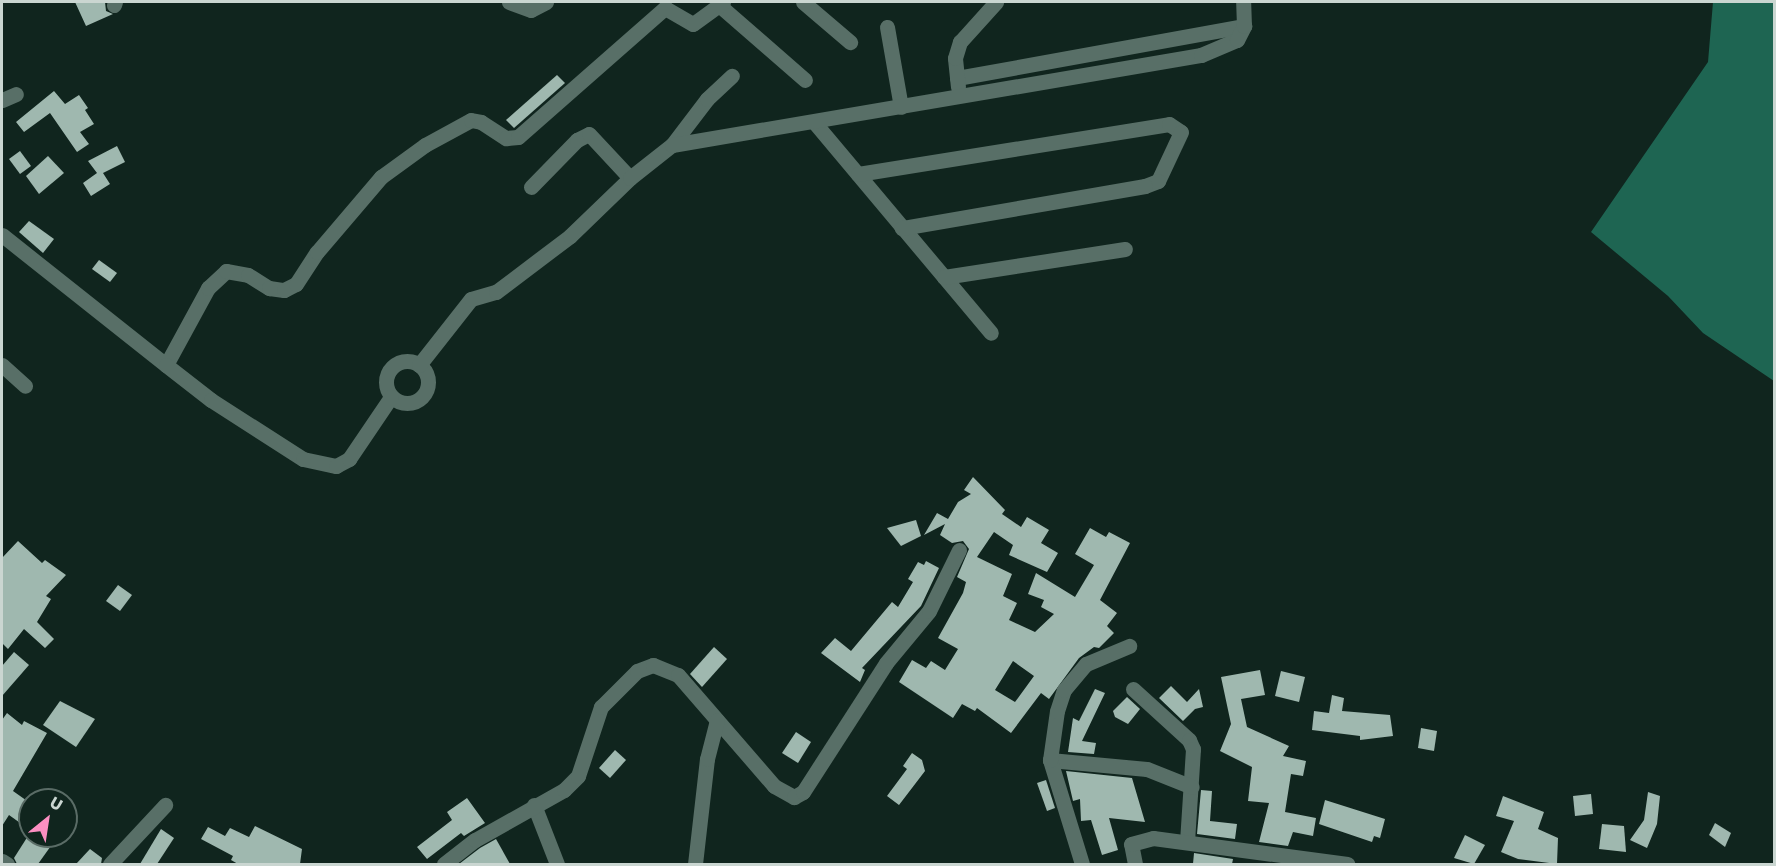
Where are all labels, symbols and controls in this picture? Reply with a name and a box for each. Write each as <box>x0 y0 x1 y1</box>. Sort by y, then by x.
north arrow <box>18 788 78 848</box>
text: U <box>46 791 67 816</box>

